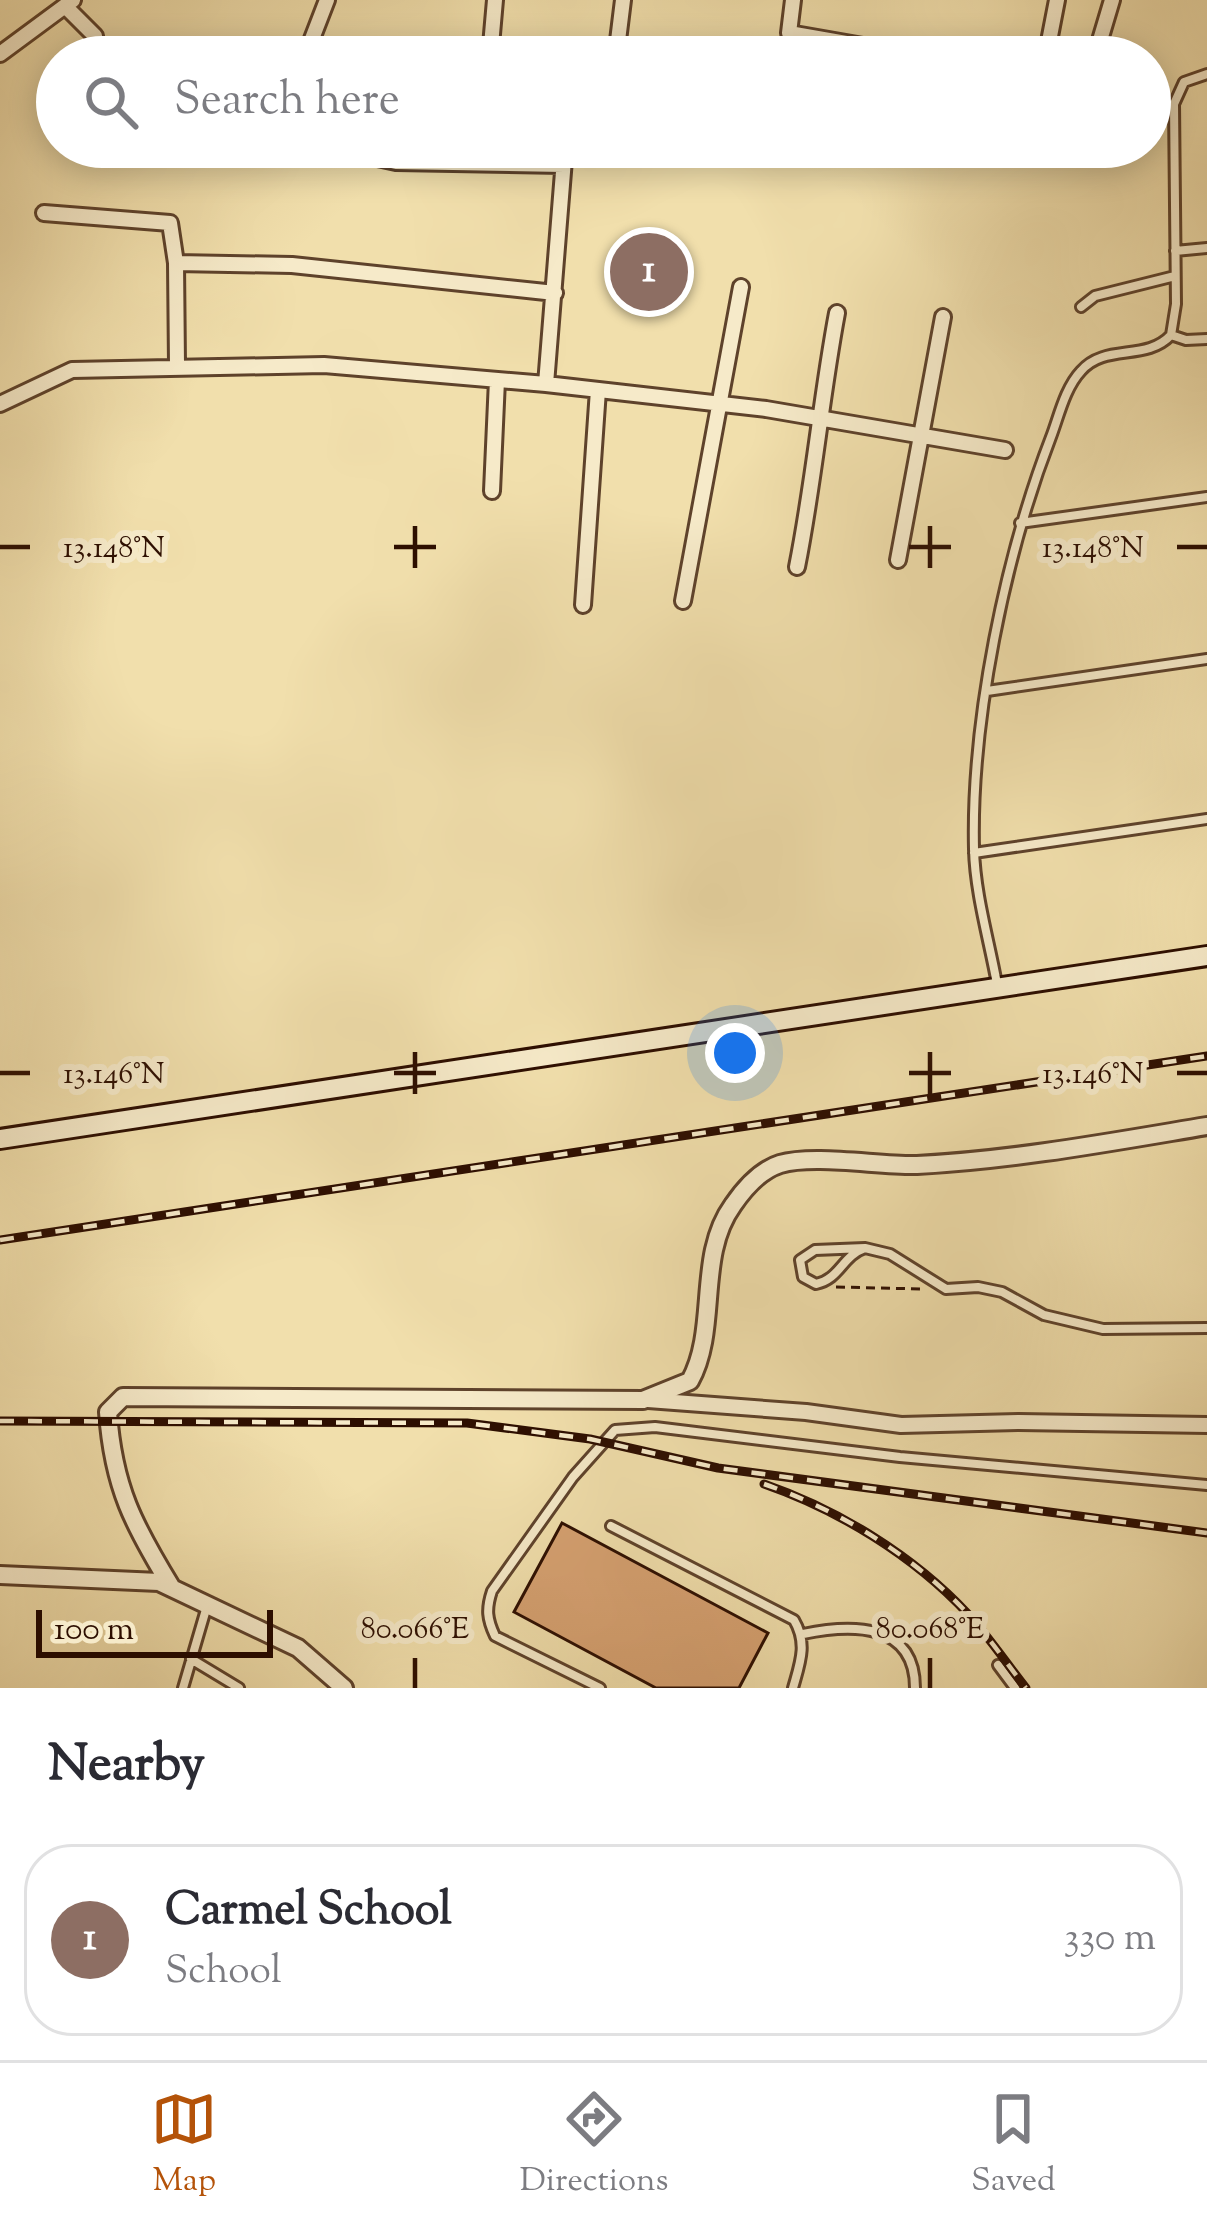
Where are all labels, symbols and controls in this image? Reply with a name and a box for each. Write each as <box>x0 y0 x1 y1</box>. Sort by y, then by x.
search box <box>36 36 1171 168</box>
icon: search <box>78 69 144 135</box>
text: Search here <box>174 70 400 135</box>
pin: 1 <box>610 227 688 317</box>
text: 13.148°N <box>63 528 165 571</box>
text: 13.148°N <box>1042 528 1144 571</box>
your location <box>705 1023 765 1083</box>
text: 13.146°N <box>63 1054 165 1097</box>
text: 13.146°N <box>1042 1054 1144 1097</box>
scale bar <box>36 1604 273 1657</box>
text: 100 m <box>54 1607 134 1655</box>
text: 80.066°E <box>361 1609 469 1652</box>
text: 80.068°E <box>876 1609 984 1652</box>
text: Nearby <box>48 1730 205 1803</box>
text: Carmel School <box>165 1880 452 1945</box>
text: 1 <box>83 1912 97 1968</box>
text: 330 m <box>1064 1912 1156 1968</box>
text: School <box>165 1945 282 2001</box>
tab: Map <box>151 2086 217 2206</box>
tab: Directions <box>520 2086 669 2206</box>
tab: Saved <box>971 2086 1056 2206</box>

